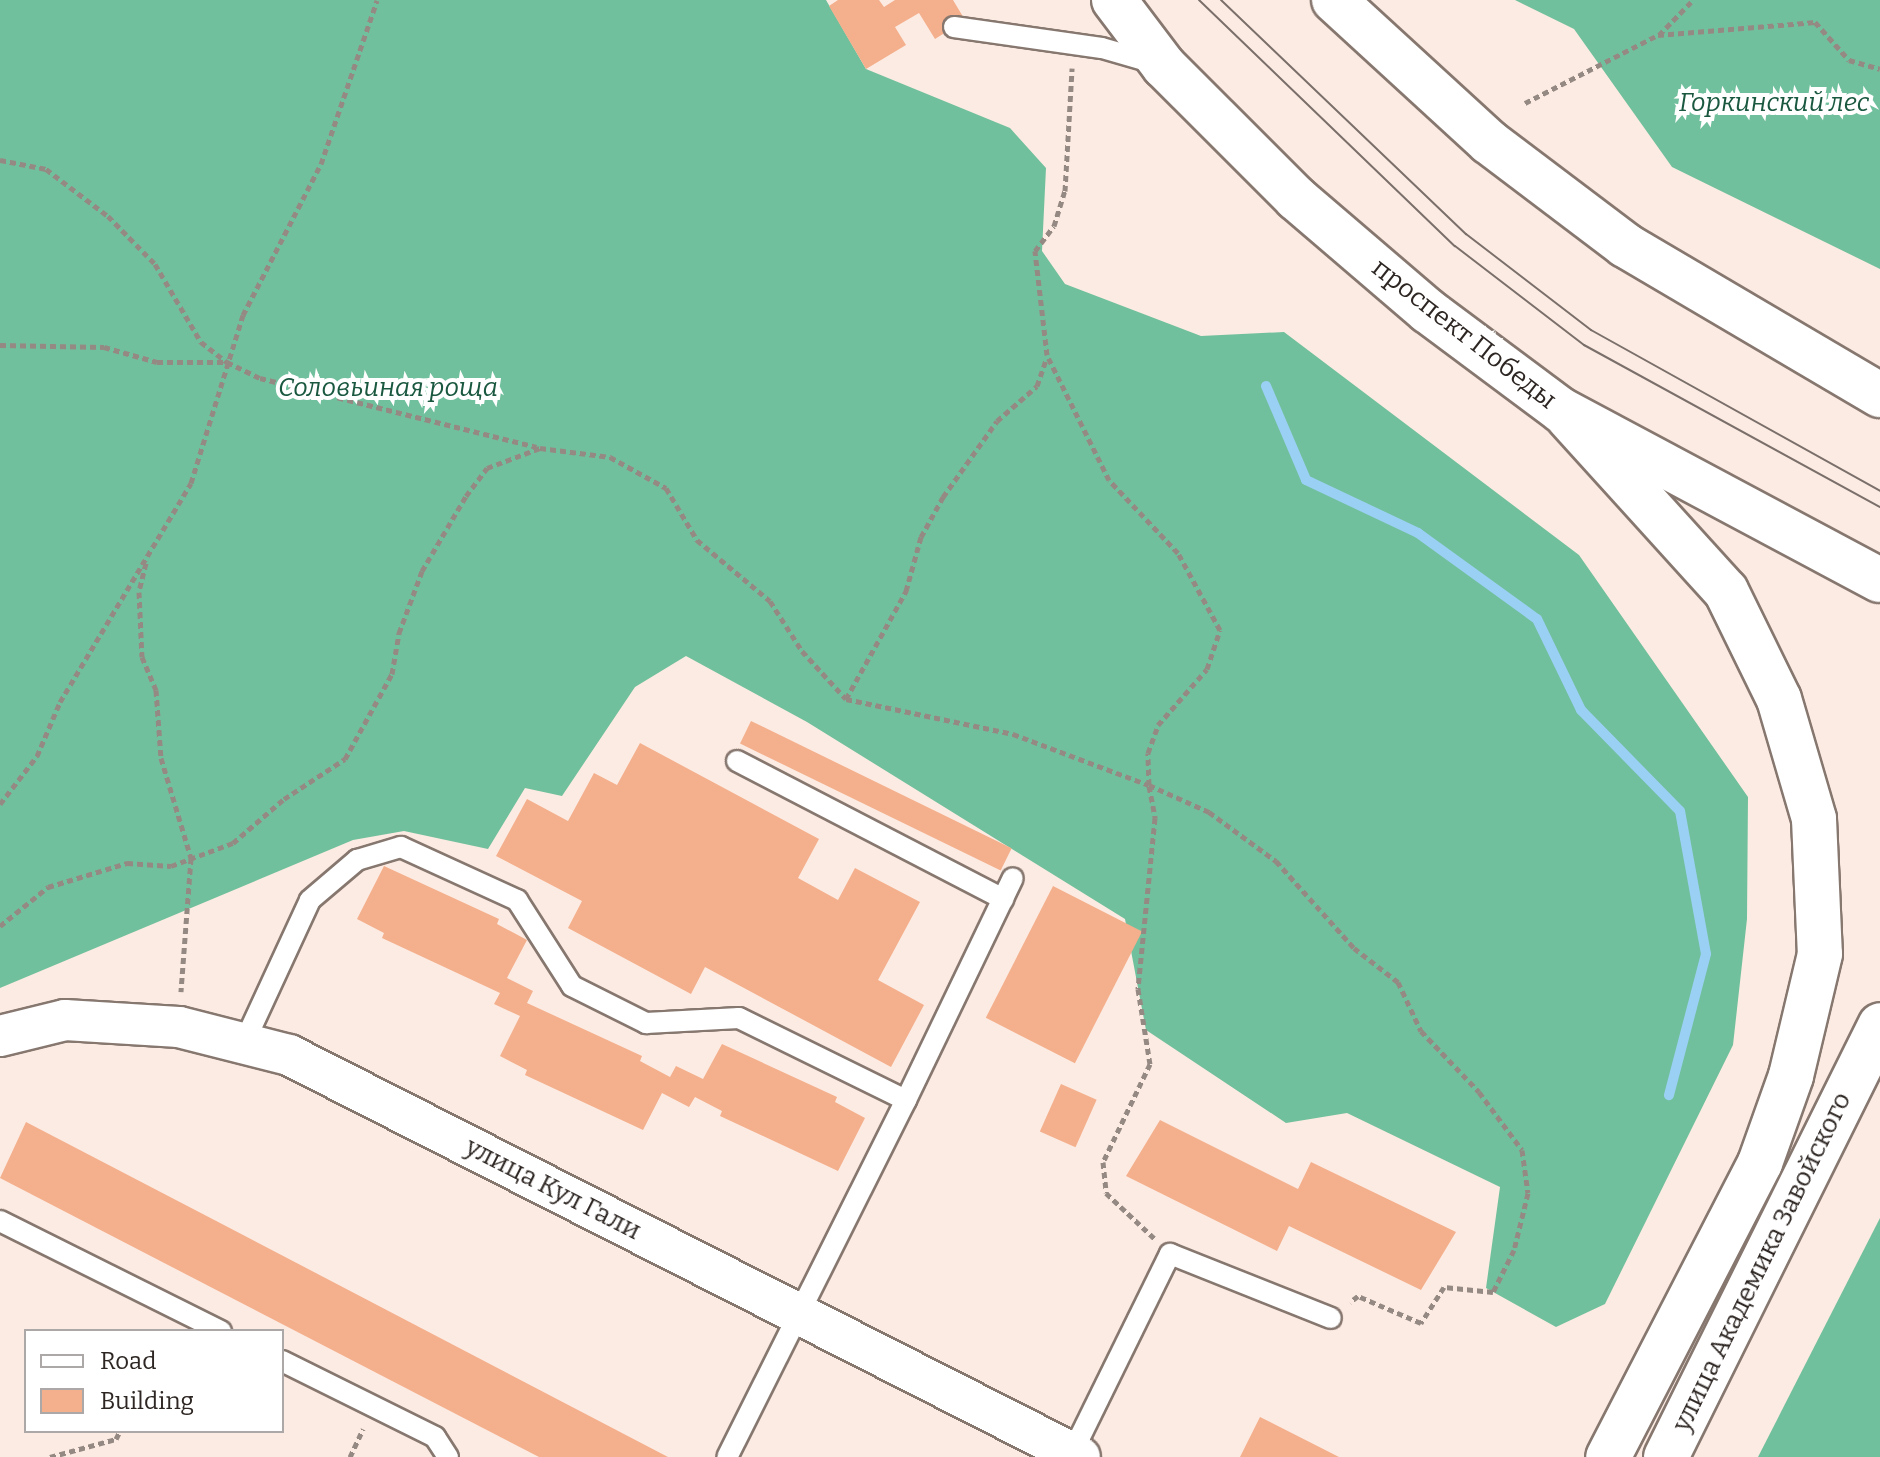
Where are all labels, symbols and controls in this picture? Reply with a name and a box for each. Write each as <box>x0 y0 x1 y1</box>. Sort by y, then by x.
park label: Горкинский лес <box>1679 87 1869 119</box>
street label: проспект Победы <box>1366 252 1562 416</box>
park label: Соловьиная роща <box>278 372 498 404</box>
street label: улица Академика Завойского <box>1666 1087 1858 1437</box>
street label: улица Кул Гали <box>460 1131 646 1247</box>
legend <box>24 1329 284 1433</box>
text: Road <box>100 1347 156 1375</box>
text: Building <box>100 1387 194 1415</box>

